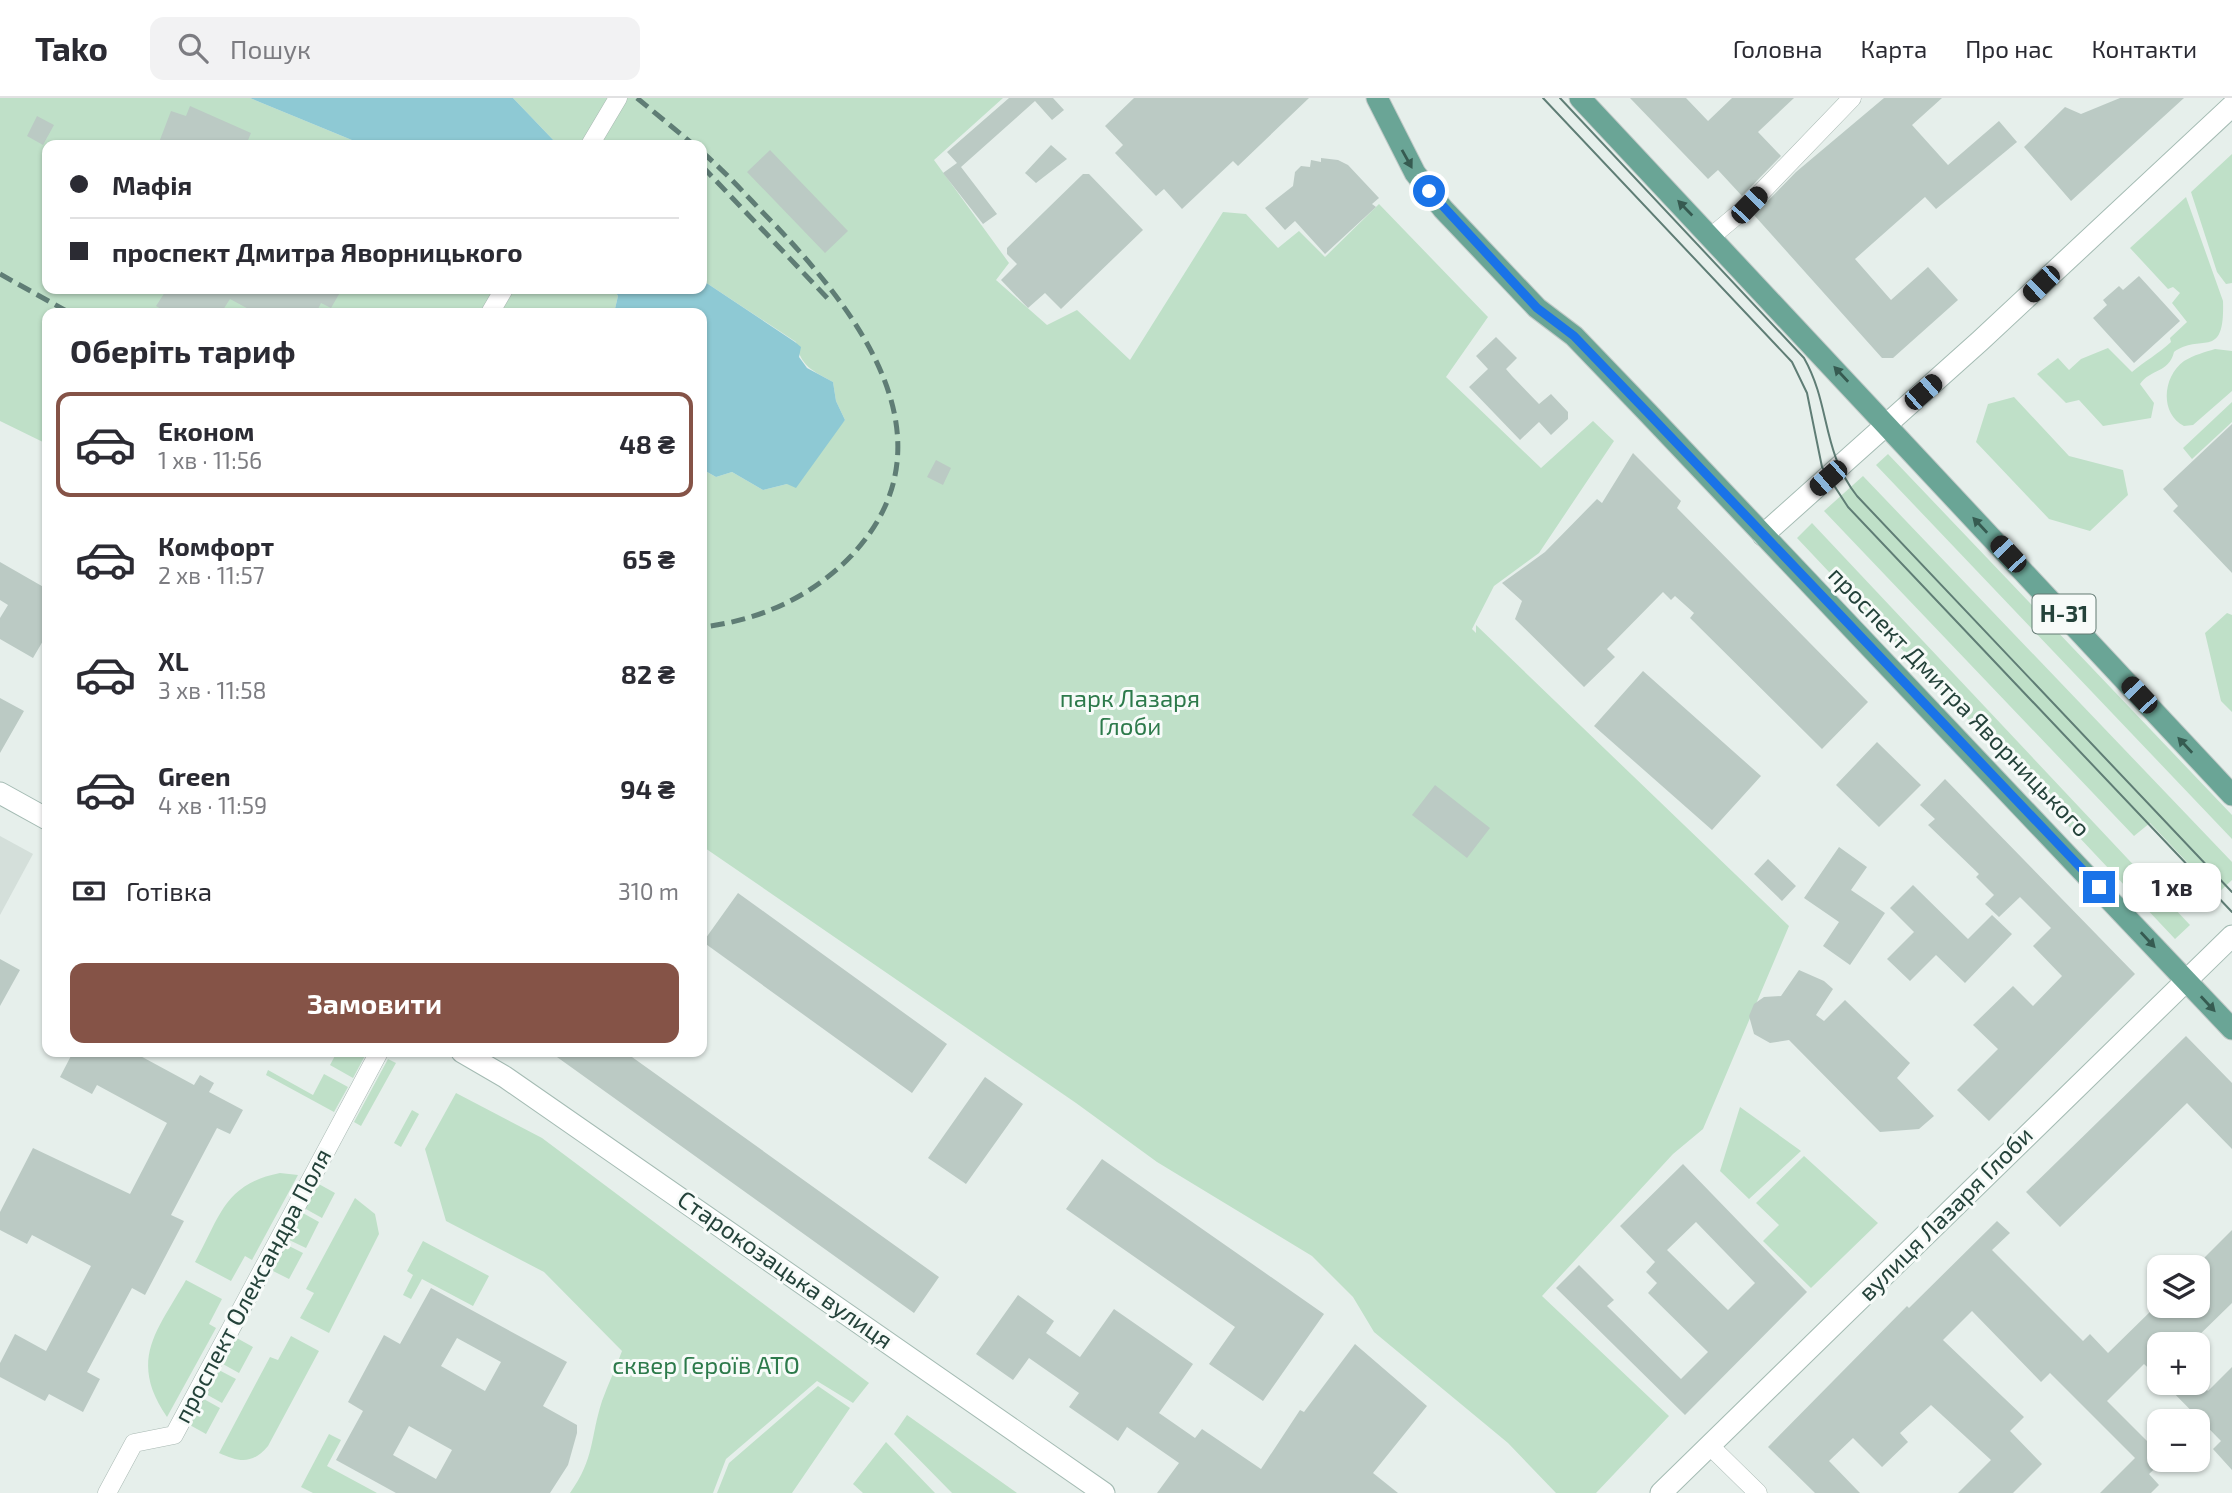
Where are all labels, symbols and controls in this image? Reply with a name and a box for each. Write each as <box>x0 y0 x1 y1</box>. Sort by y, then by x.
search box <box>150 17 640 80</box>
text: Tako <box>35 28 108 68</box>
icon: search <box>174 29 212 67</box>
text: Пошук <box>230 33 311 64</box>
text: Головна <box>1733 34 1823 63</box>
text: Карта <box>1861 34 1927 63</box>
text: Про нас <box>1965 34 2053 63</box>
text: Контакти <box>2091 34 2197 63</box>
one-way arrow <box>1401 149 1413 169</box>
text: Мафія <box>112 169 192 200</box>
route start <box>1413 175 1445 207</box>
car <box>1727 183 1772 227</box>
one-way arrow <box>1677 200 1693 217</box>
text: проспект Дмитра Яворницького <box>112 236 523 267</box>
car <box>2019 262 2064 306</box>
text: Оберіть тариф <box>70 331 296 369</box>
one-way arrow <box>1832 365 1849 382</box>
car <box>1901 370 1946 414</box>
icon: car <box>74 413 137 476</box>
text: Економ <box>158 415 255 446</box>
text: 48 ₴ <box>619 428 675 459</box>
text: 1 хв · 11:56 <box>158 446 262 474</box>
car <box>1806 456 1851 500</box>
one-way arrow <box>1973 517 1989 534</box>
icon: car <box>74 528 137 591</box>
text: Комфорт <box>158 530 274 561</box>
car <box>1986 531 2031 577</box>
text: 65 ₴ <box>622 543 675 574</box>
street label: проспект Дмитра Яворницького <box>1823 560 2097 842</box>
text: 2 хв · 11:57 <box>158 561 265 589</box>
road number: Н-31 <box>2032 594 2096 634</box>
icon: car <box>74 643 137 706</box>
text: XL <box>158 645 189 676</box>
text: 82 ₴ <box>621 658 675 689</box>
car <box>2117 672 2162 718</box>
text: 3 хв · 11:58 <box>158 676 267 704</box>
park label: парк Лазаря Глоби <box>1060 683 1200 740</box>
one-way arrow <box>2178 737 2194 754</box>
icon: car <box>74 758 137 821</box>
text: Green <box>158 760 231 791</box>
text: 94 ₴ <box>620 773 675 804</box>
text: 4 хв · 11:59 <box>158 791 267 819</box>
callout: 1 хв <box>2124 862 2222 912</box>
route end <box>2083 871 2115 903</box>
icon: cash <box>70 872 108 910</box>
text: 1 хв <box>2151 873 2193 901</box>
text: Готівка <box>126 875 212 906</box>
text: 310 m <box>618 877 679 905</box>
one-way arrow <box>2140 931 2156 949</box>
button: Замовити <box>70 963 679 1043</box>
one-way arrow <box>2200 995 2216 1012</box>
street label: вулиця Лазаря Глоби <box>1852 1120 2039 1307</box>
street label: проспект Олександра Поля <box>167 1143 337 1428</box>
street label: Старокозацька вулиця <box>672 1183 899 1355</box>
map controls <box>2147 1255 2210 1472</box>
button: layers <box>2147 1255 2210 1318</box>
button: + <box>2147 1332 2210 1395</box>
park label: сквер Героїв АТО <box>612 1350 800 1379</box>
button: − <box>2147 1409 2210 1472</box>

